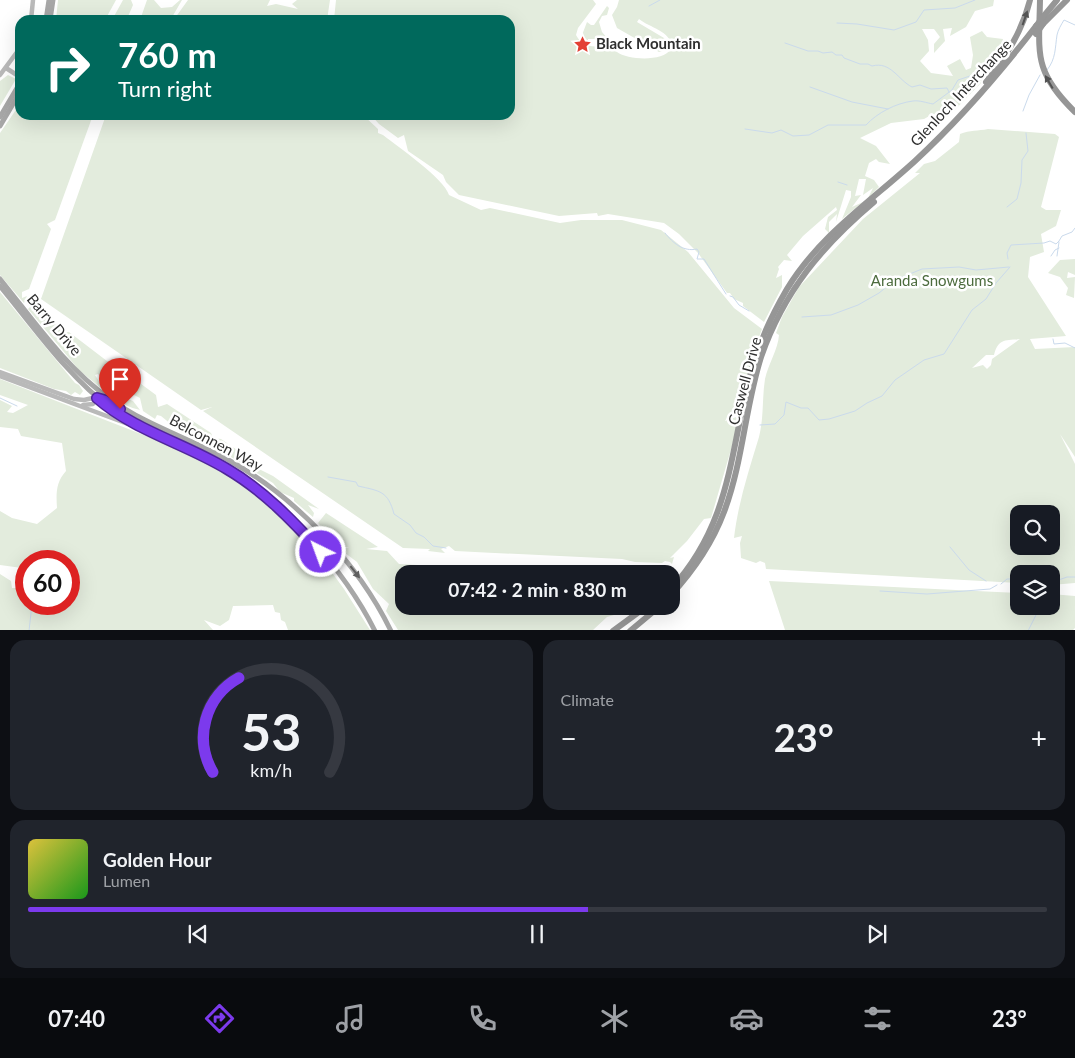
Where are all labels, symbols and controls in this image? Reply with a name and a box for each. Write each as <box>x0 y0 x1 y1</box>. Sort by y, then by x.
one-way arrow <box>1021 10 1029 25</box>
text: 760 m <box>118 33 217 75</box>
place icon: Black Mountain <box>572 34 592 54</box>
place label: Black Mountain <box>596 34 701 52</box>
icon: right <box>35 35 100 100</box>
street label: Glenloch Interchange <box>906 35 1015 150</box>
text: Turn right <box>118 75 212 102</box>
one-way arrow <box>1045 75 1054 88</box>
park label: Aranda Snowgums <box>871 271 993 289</box>
street label: Barry Drive <box>24 290 86 359</box>
street label: Caswell Drive <box>724 335 764 427</box>
pin <box>99 358 141 409</box>
icon: arrive <box>106 365 134 393</box>
street label: Belconnen Way <box>167 410 266 474</box>
map controls <box>1010 505 1060 615</box>
button: search <box>1010 505 1060 555</box>
position arrow <box>294 525 346 577</box>
speed limit sign: 60 <box>15 550 80 615</box>
button: layers <box>1010 565 1060 615</box>
one-way arrow <box>350 566 361 579</box>
text: 07:42 · 2 min · 830 m <box>448 578 627 601</box>
text: Climate <box>561 690 614 709</box>
text: 53 <box>241 700 301 762</box>
text: 23° <box>774 714 834 760</box>
text: − <box>561 721 577 755</box>
text: + <box>1031 721 1047 755</box>
text: km/h <box>250 759 292 781</box>
text: Golden Hour <box>103 848 212 871</box>
text: Lumen <box>103 871 150 890</box>
icon: previous <box>184 920 212 948</box>
icon: pause <box>523 920 551 948</box>
icon: next <box>863 920 891 948</box>
icon: directions <box>202 1001 237 1036</box>
icon: music <box>333 1001 368 1036</box>
icon: phone <box>465 1001 500 1036</box>
icon: climate <box>597 1001 632 1036</box>
icon: car <box>729 1001 764 1036</box>
icon: filters <box>860 1001 895 1036</box>
text: 07:40 <box>48 1005 105 1032</box>
text: 23° <box>992 1005 1027 1032</box>

